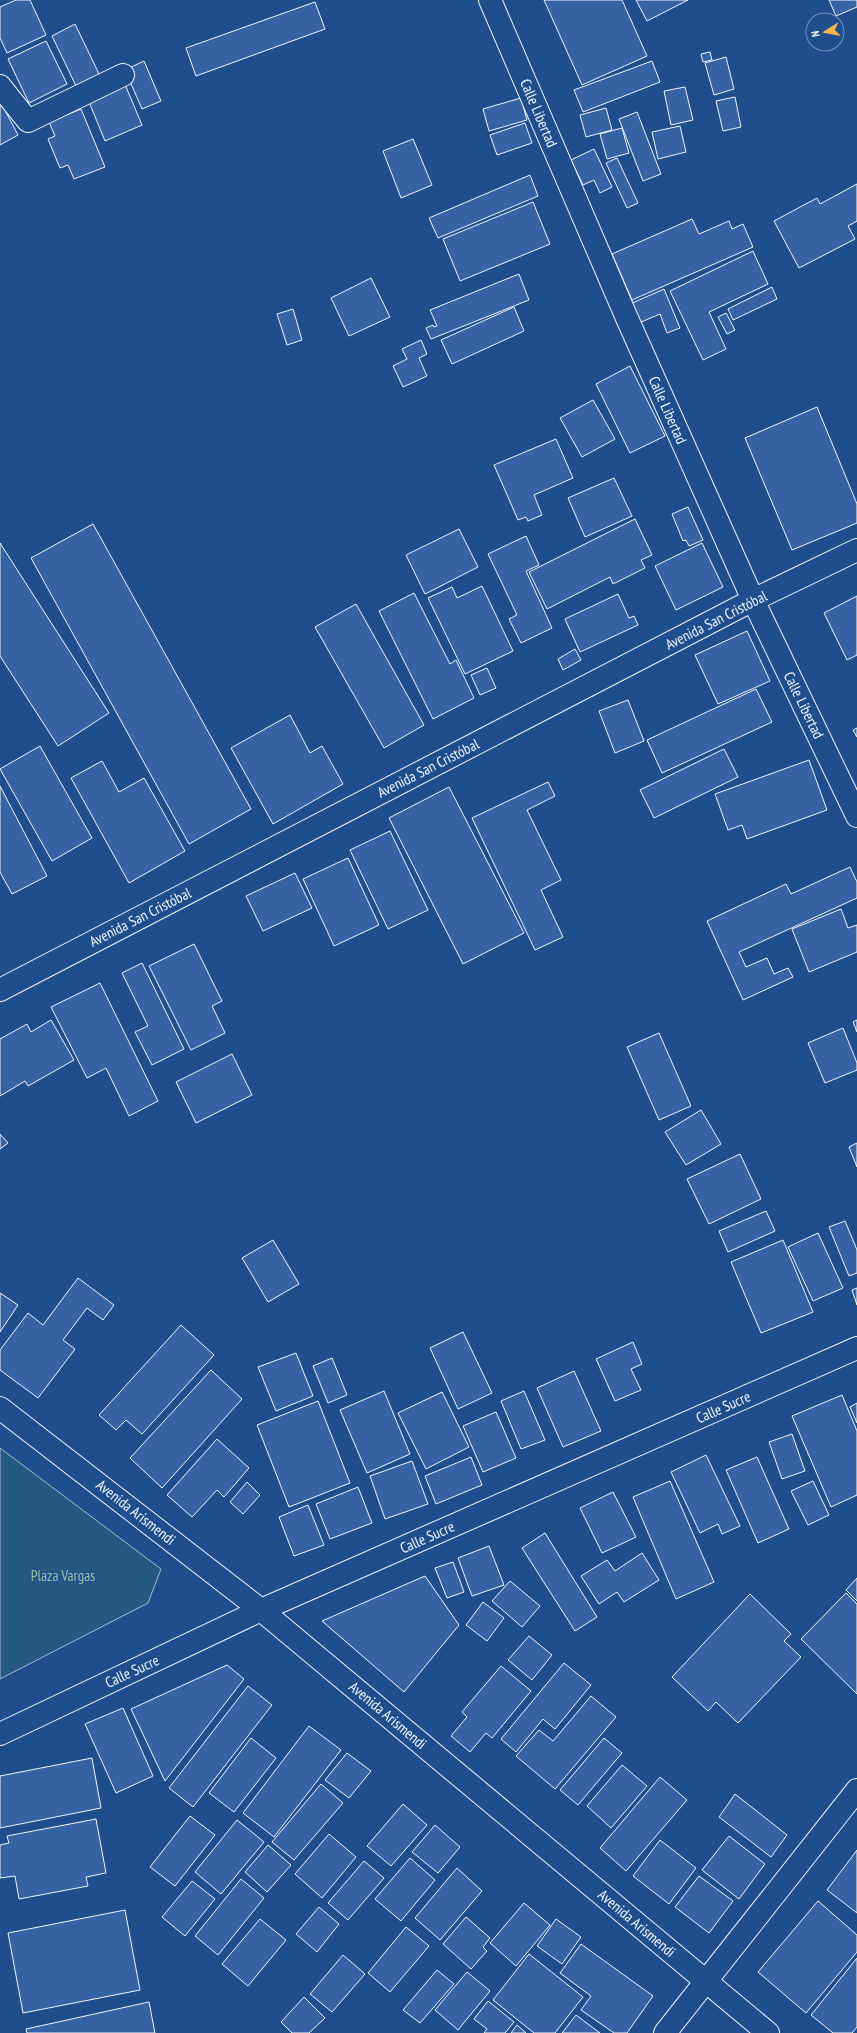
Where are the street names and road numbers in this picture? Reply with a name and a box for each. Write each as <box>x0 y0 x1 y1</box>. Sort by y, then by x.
street label: Calle Libertad <box>516 76 562 150</box>
street label: Calle Libertad <box>645 373 691 447</box>
street label: Avenida San Cristóbal <box>662 586 771 654</box>
street label: Calle Libertad <box>780 668 828 742</box>
street label: Avenida San Cristóbal <box>374 734 483 802</box>
street label: Avenida San Cristóbal <box>86 883 195 951</box>
street label: Calle Sucre <box>693 1387 753 1427</box>
street label: Avenida Arismendi <box>92 1475 180 1549</box>
street label: Calle Sucre <box>397 1517 457 1557</box>
street label: Calle Sucre <box>102 1650 162 1692</box>
street label: Avenida Arismendi <box>345 1677 431 1753</box>
street label: Avenida Arismendi <box>594 1885 680 1961</box>

